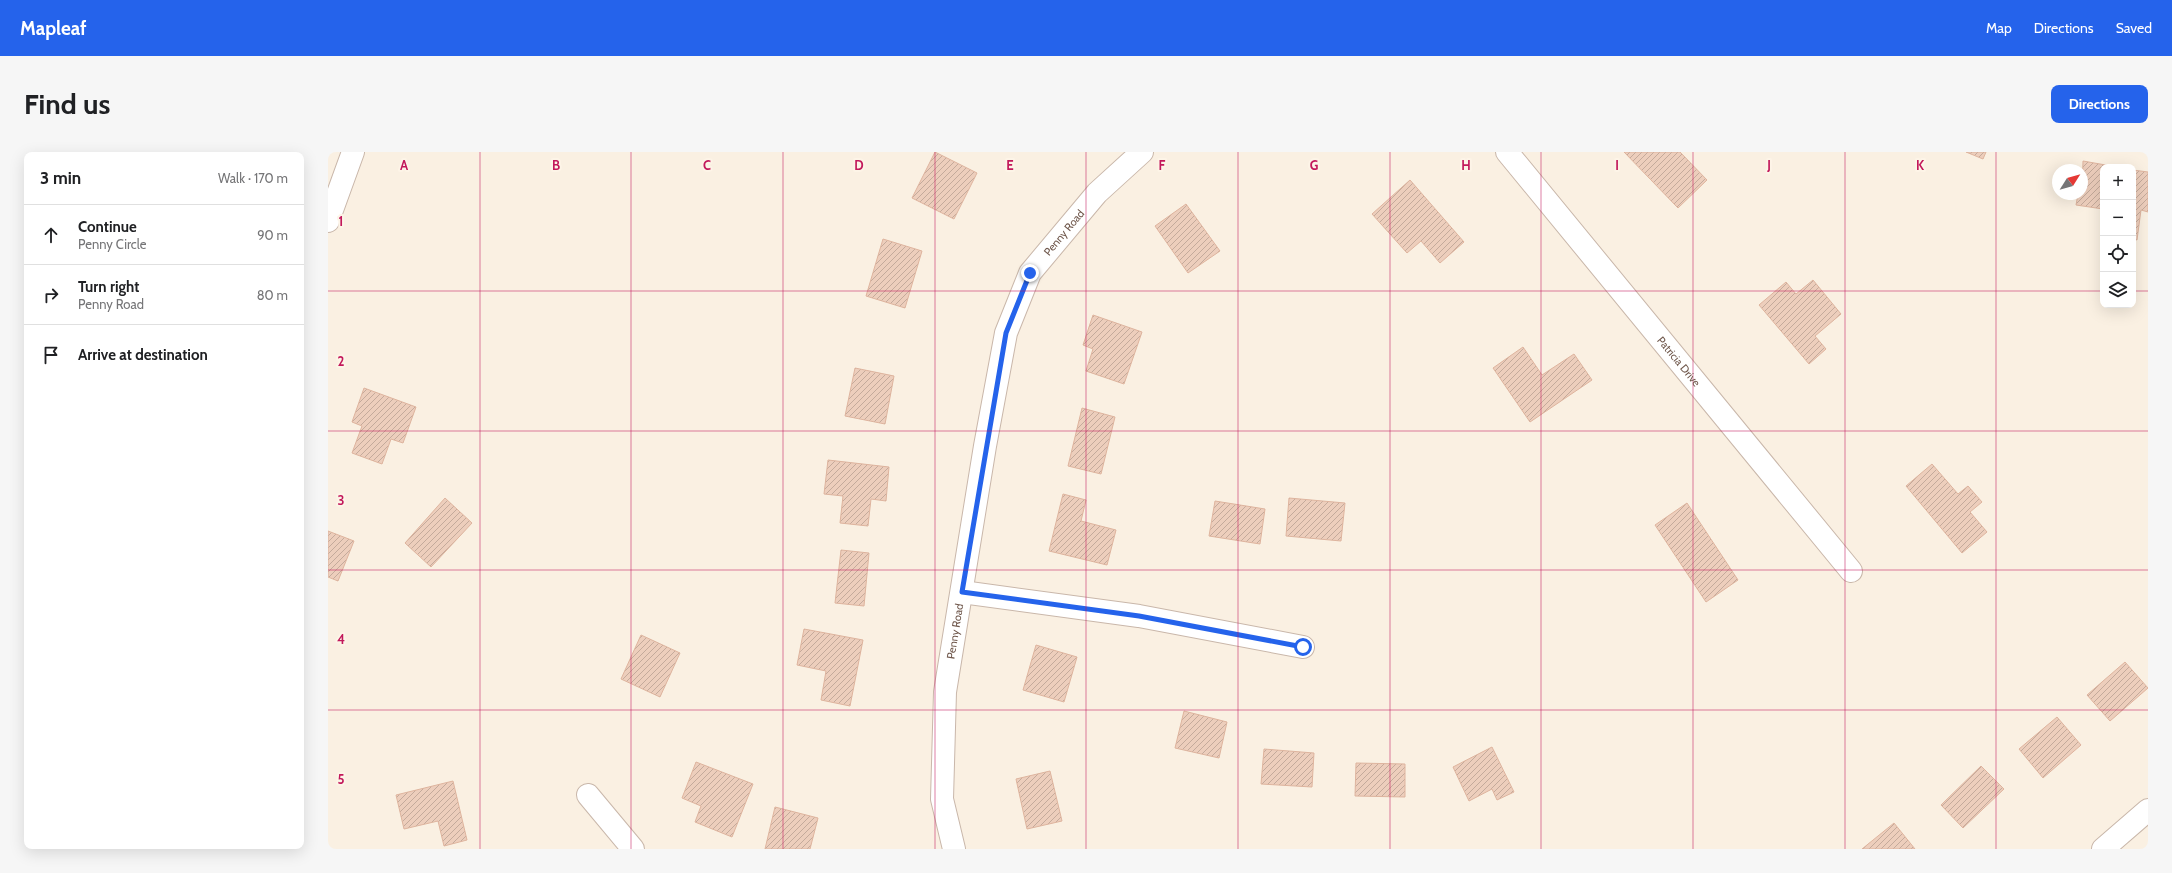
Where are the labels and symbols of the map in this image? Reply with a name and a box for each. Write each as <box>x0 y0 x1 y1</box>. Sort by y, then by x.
text: A <box>400 157 409 173</box>
text: B <box>552 157 560 173</box>
text: C <box>703 157 711 173</box>
text: D <box>854 157 864 173</box>
text: E <box>1006 157 1014 173</box>
text: F <box>1159 157 1166 173</box>
text: G <box>1310 157 1319 173</box>
text: H <box>1461 157 1471 173</box>
text: I <box>1615 157 1619 173</box>
text: J <box>1766 157 1771 173</box>
text: K <box>1916 157 1925 173</box>
north arrow <box>2052 164 2088 200</box>
street label: Penny Road <box>1041 207 1087 258</box>
text: 1 <box>339 213 343 229</box>
route end <box>1021 264 1039 282</box>
street label: Patricia Drive <box>1654 334 1704 390</box>
text: 2 <box>338 353 345 369</box>
text: 3 <box>337 492 345 508</box>
street label: Penny Road <box>943 603 966 660</box>
text: 4 <box>337 631 345 647</box>
route start <box>1294 638 1312 656</box>
text: 5 <box>338 771 345 787</box>

